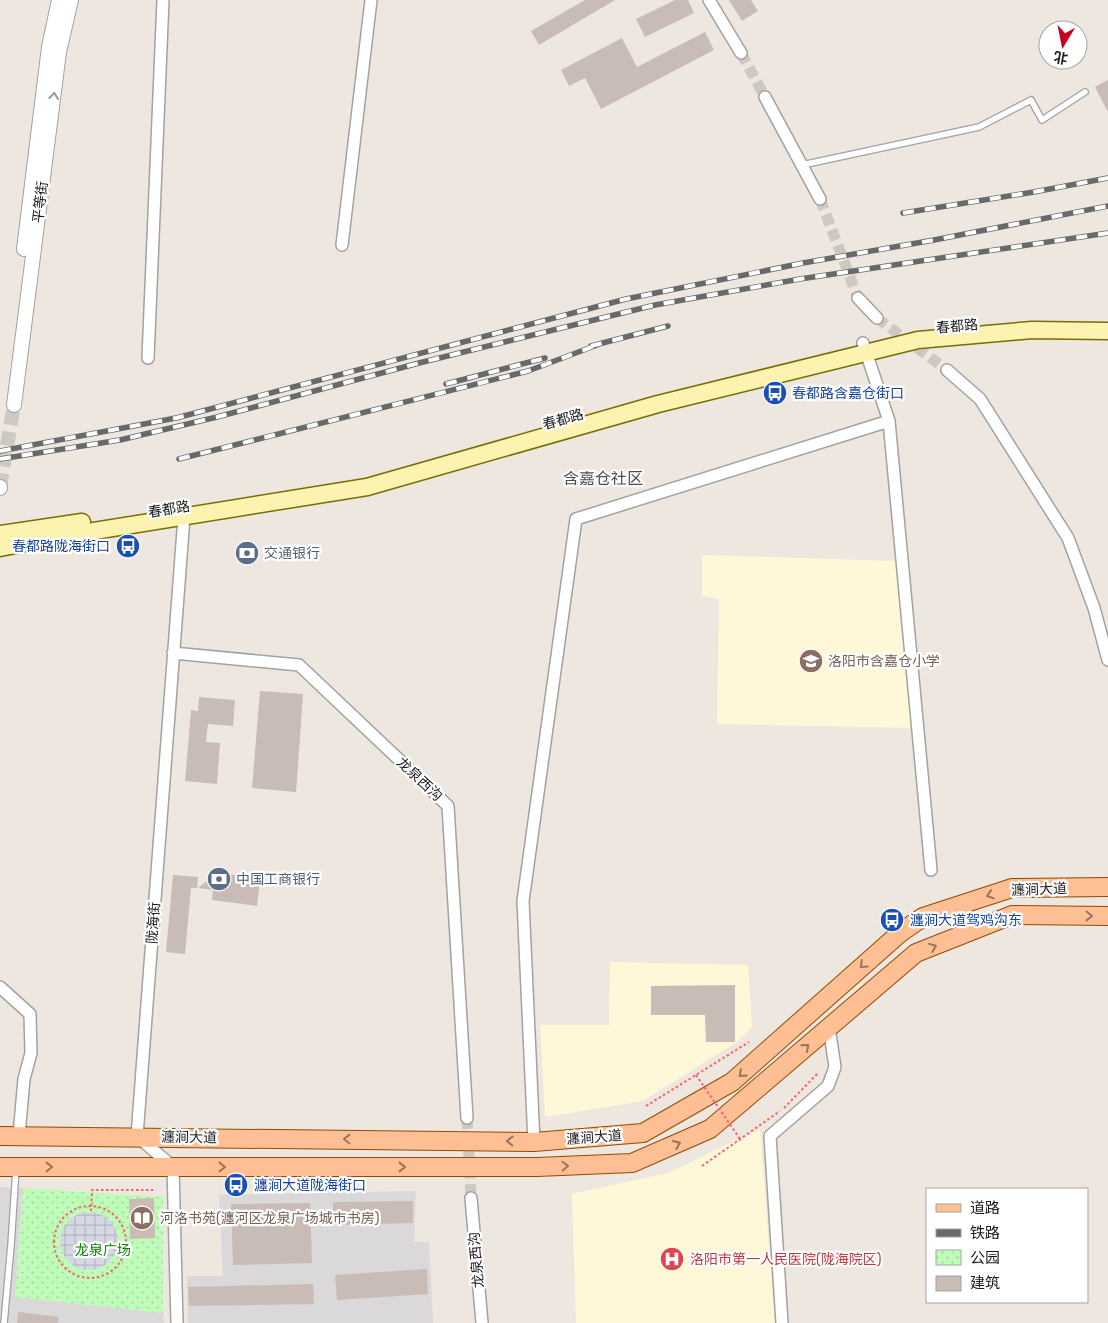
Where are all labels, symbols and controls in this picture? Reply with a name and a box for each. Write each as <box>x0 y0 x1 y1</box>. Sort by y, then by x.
north arrow <box>1038 20 1088 70</box>
text: 北 <box>1052 48 1069 67</box>
one-way arrow <box>48 92 58 100</box>
street label: 平等街 <box>30 180 51 224</box>
street label: 春都路 <box>935 316 979 337</box>
bus stop icon: 春都路含嘉仓街口 <box>762 380 788 406</box>
place label: 春都路含嘉仓街口 <box>792 385 904 402</box>
street label: 春都路 <box>541 406 586 433</box>
district label: 含嘉仓社区 <box>563 469 643 488</box>
street label: 春都路 <box>147 498 191 521</box>
bus stop icon: 春都路陇海街口 <box>115 533 141 559</box>
place label: 春都路陇海街口 <box>12 538 110 555</box>
bank icon: 交通银行 <box>234 540 260 566</box>
place label: 交通银行 <box>264 545 320 562</box>
school or university icon: 洛阳市含嘉仓小学 <box>798 648 824 674</box>
place label: 洛阳市含嘉仓小学 <box>828 653 940 670</box>
street label: 龙泉西沟 <box>393 754 446 805</box>
bank icon: 中国工商银行 <box>206 866 232 892</box>
place label: 中国工商银行 <box>236 871 320 888</box>
street label: 瀍涧大道 <box>1011 880 1067 899</box>
one-way arrow <box>987 889 995 899</box>
street label: 陇海街 <box>144 901 163 945</box>
bus stop icon: 瀍涧大道驾鸡沟东 <box>879 907 905 933</box>
one-way arrow <box>1085 910 1093 921</box>
place label: 瀍涧大道驾鸡沟东 <box>910 912 1022 929</box>
one-way arrow <box>928 942 936 952</box>
one-way arrow <box>860 959 869 968</box>
one-way arrow <box>800 1045 809 1053</box>
one-way arrow <box>739 1068 748 1077</box>
street label: 瀍涧大道 <box>566 1127 623 1148</box>
street label: 瀍涧大道 <box>161 1129 217 1146</box>
one-way arrow <box>343 1134 350 1144</box>
one-way arrow <box>505 1136 513 1147</box>
one-way arrow <box>672 1139 681 1150</box>
one-way arrow <box>561 1161 569 1171</box>
one-way arrow <box>45 1162 53 1172</box>
one-way arrow <box>218 1162 226 1172</box>
one-way arrow <box>398 1162 406 1172</box>
bus stop icon: 瀍涧大道陇海街口 <box>223 1172 249 1198</box>
place label: 瀍涧大道陇海街口 <box>254 1177 366 1194</box>
legend <box>926 1188 1088 1303</box>
text: 道路 <box>970 1199 1000 1217</box>
library icon: 河洛书苑(瀍河区龙泉广场城市书房) <box>129 1205 155 1231</box>
place label: 河洛书苑(瀍河区龙泉广场城市书房) <box>160 1210 380 1227</box>
text: 铁路 <box>970 1224 1000 1242</box>
street label: 龙泉西沟 <box>466 1231 487 1289</box>
park label: 龙泉广场 <box>75 1242 131 1259</box>
hospital icon: 洛阳市第一人民医院(陇海院区) <box>659 1246 685 1272</box>
text: 公园 <box>970 1249 1000 1267</box>
place label: 洛阳市第一人民医院(陇海院区) <box>690 1251 882 1268</box>
text: 建筑 <box>970 1274 1000 1292</box>

